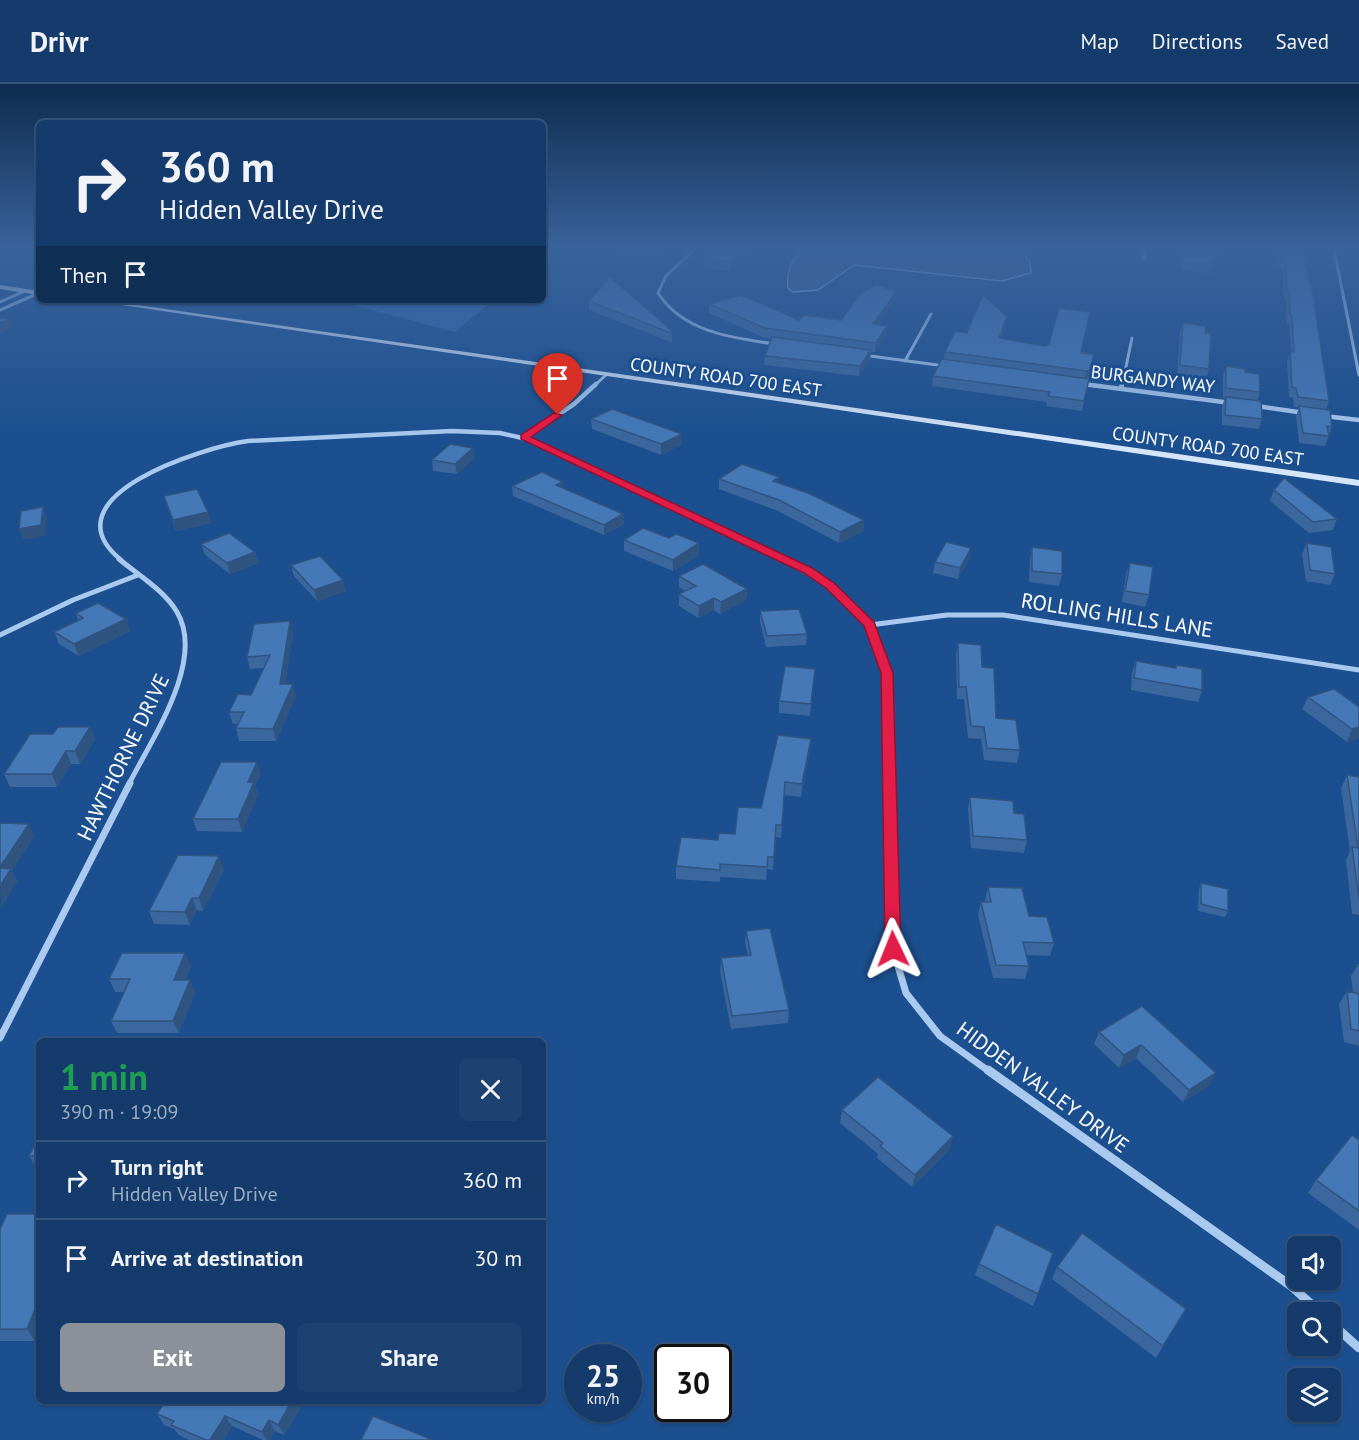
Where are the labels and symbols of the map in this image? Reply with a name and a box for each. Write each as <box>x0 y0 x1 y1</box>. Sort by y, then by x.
street label: COUNTY ROAD 700 EAST <box>629 352 823 402</box>
pin <box>532 353 583 415</box>
street label: BURGANDY WAY <box>1090 360 1216 398</box>
street label: COUNTY ROAD 700 EAST <box>1111 421 1305 471</box>
street label: ROLLING HILLS LANE <box>1019 587 1215 643</box>
street label: HAWTHORNE DRIVE <box>71 669 175 845</box>
position arrow <box>861 917 925 981</box>
street label: HIDDEN VALLEY DRIVE <box>951 1015 1135 1159</box>
speed limit sign: 30 <box>654 1344 732 1422</box>

